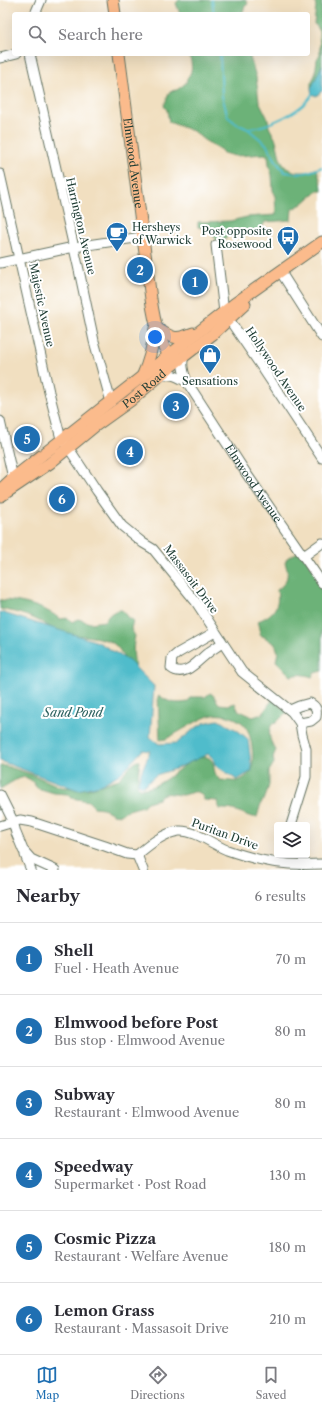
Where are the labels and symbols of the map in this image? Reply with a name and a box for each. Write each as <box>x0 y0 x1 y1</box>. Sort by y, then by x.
street label: Elmwood Avenue <box>120 117 146 209</box>
street label: Harrington Avenue <box>63 176 99 276</box>
cafe icon: Hersheys of Warwick <box>104 220 130 253</box>
place label: Hersheys of Warwick <box>132 220 192 247</box>
place label: Post opposite Rosewood <box>201 224 272 251</box>
bus stop icon: Post opposite Rosewood <box>275 224 301 257</box>
pin: 2 <box>127 255 153 285</box>
street label: Majestic Avenue <box>26 262 58 348</box>
pin: 1 <box>182 267 208 297</box>
street label: Hollywood Avenue <box>242 324 310 414</box>
your location <box>145 327 165 347</box>
shop icon: Sensations <box>197 342 223 375</box>
street label: Post Road <box>120 366 169 411</box>
place label: Sensations <box>182 374 238 388</box>
pin: 3 <box>163 391 189 421</box>
pin: 5 <box>14 424 40 454</box>
pin: 4 <box>117 437 143 467</box>
street label: Elmwood Avenue <box>222 442 285 525</box>
pin: 6 <box>49 484 75 514</box>
street label: Massasoit Drive <box>161 542 221 616</box>
water label: Sand Pond <box>42 705 105 720</box>
street label: Puritan Drive <box>190 815 260 853</box>

